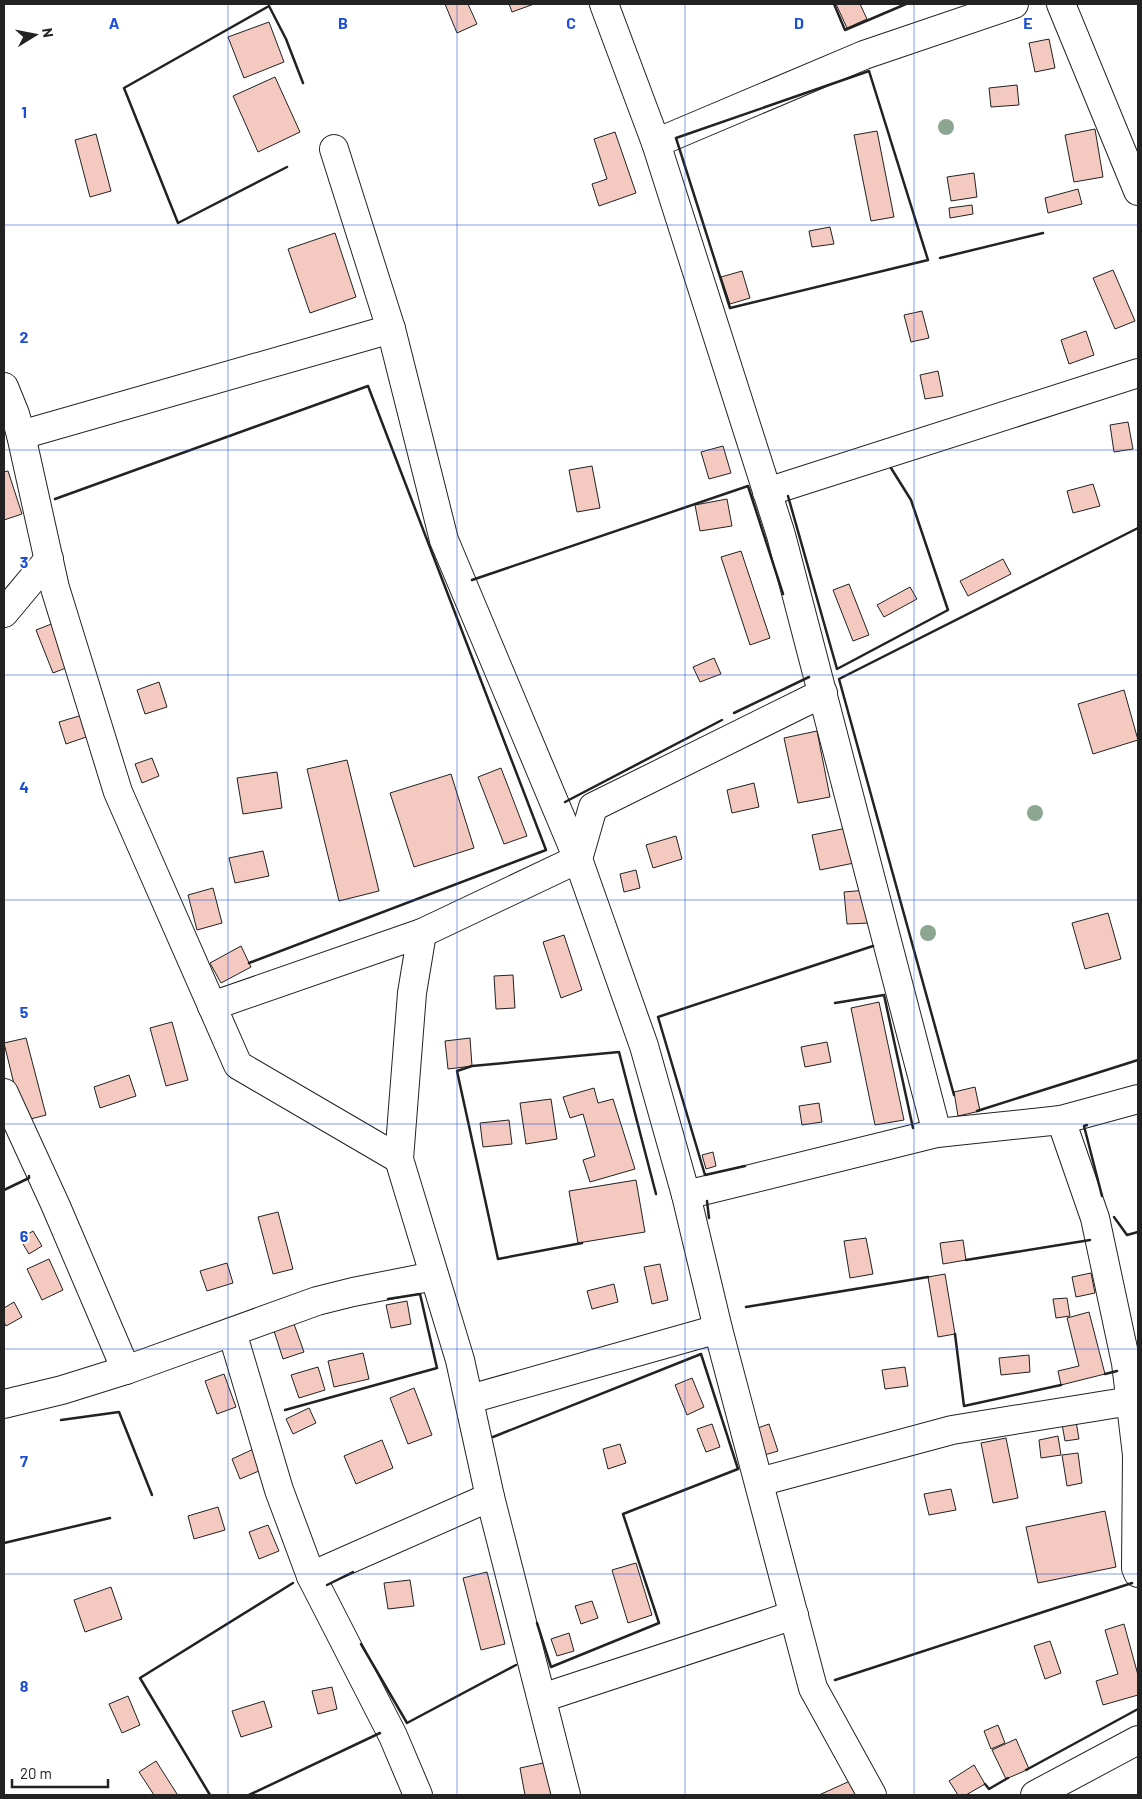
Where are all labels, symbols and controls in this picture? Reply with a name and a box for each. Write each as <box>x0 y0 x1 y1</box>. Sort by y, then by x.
north arrow <box>10 10 60 60</box>
text: A <box>109 13 120 32</box>
text: B <box>338 13 348 32</box>
text: C <box>566 13 576 32</box>
text: D <box>794 13 804 32</box>
text: E <box>1023 13 1033 32</box>
text: N <box>39 27 57 39</box>
text: 1 <box>21 102 27 121</box>
text: 2 <box>20 327 29 346</box>
text: 3 <box>20 552 28 571</box>
text: 4 <box>19 777 29 796</box>
text: 5 <box>20 1002 29 1021</box>
text: 6 <box>20 1226 29 1245</box>
text: 7 <box>20 1451 28 1470</box>
text: 8 <box>20 1676 29 1695</box>
scale bar <box>12 1756 109 1788</box>
text: 20 m <box>20 1764 52 1782</box>

